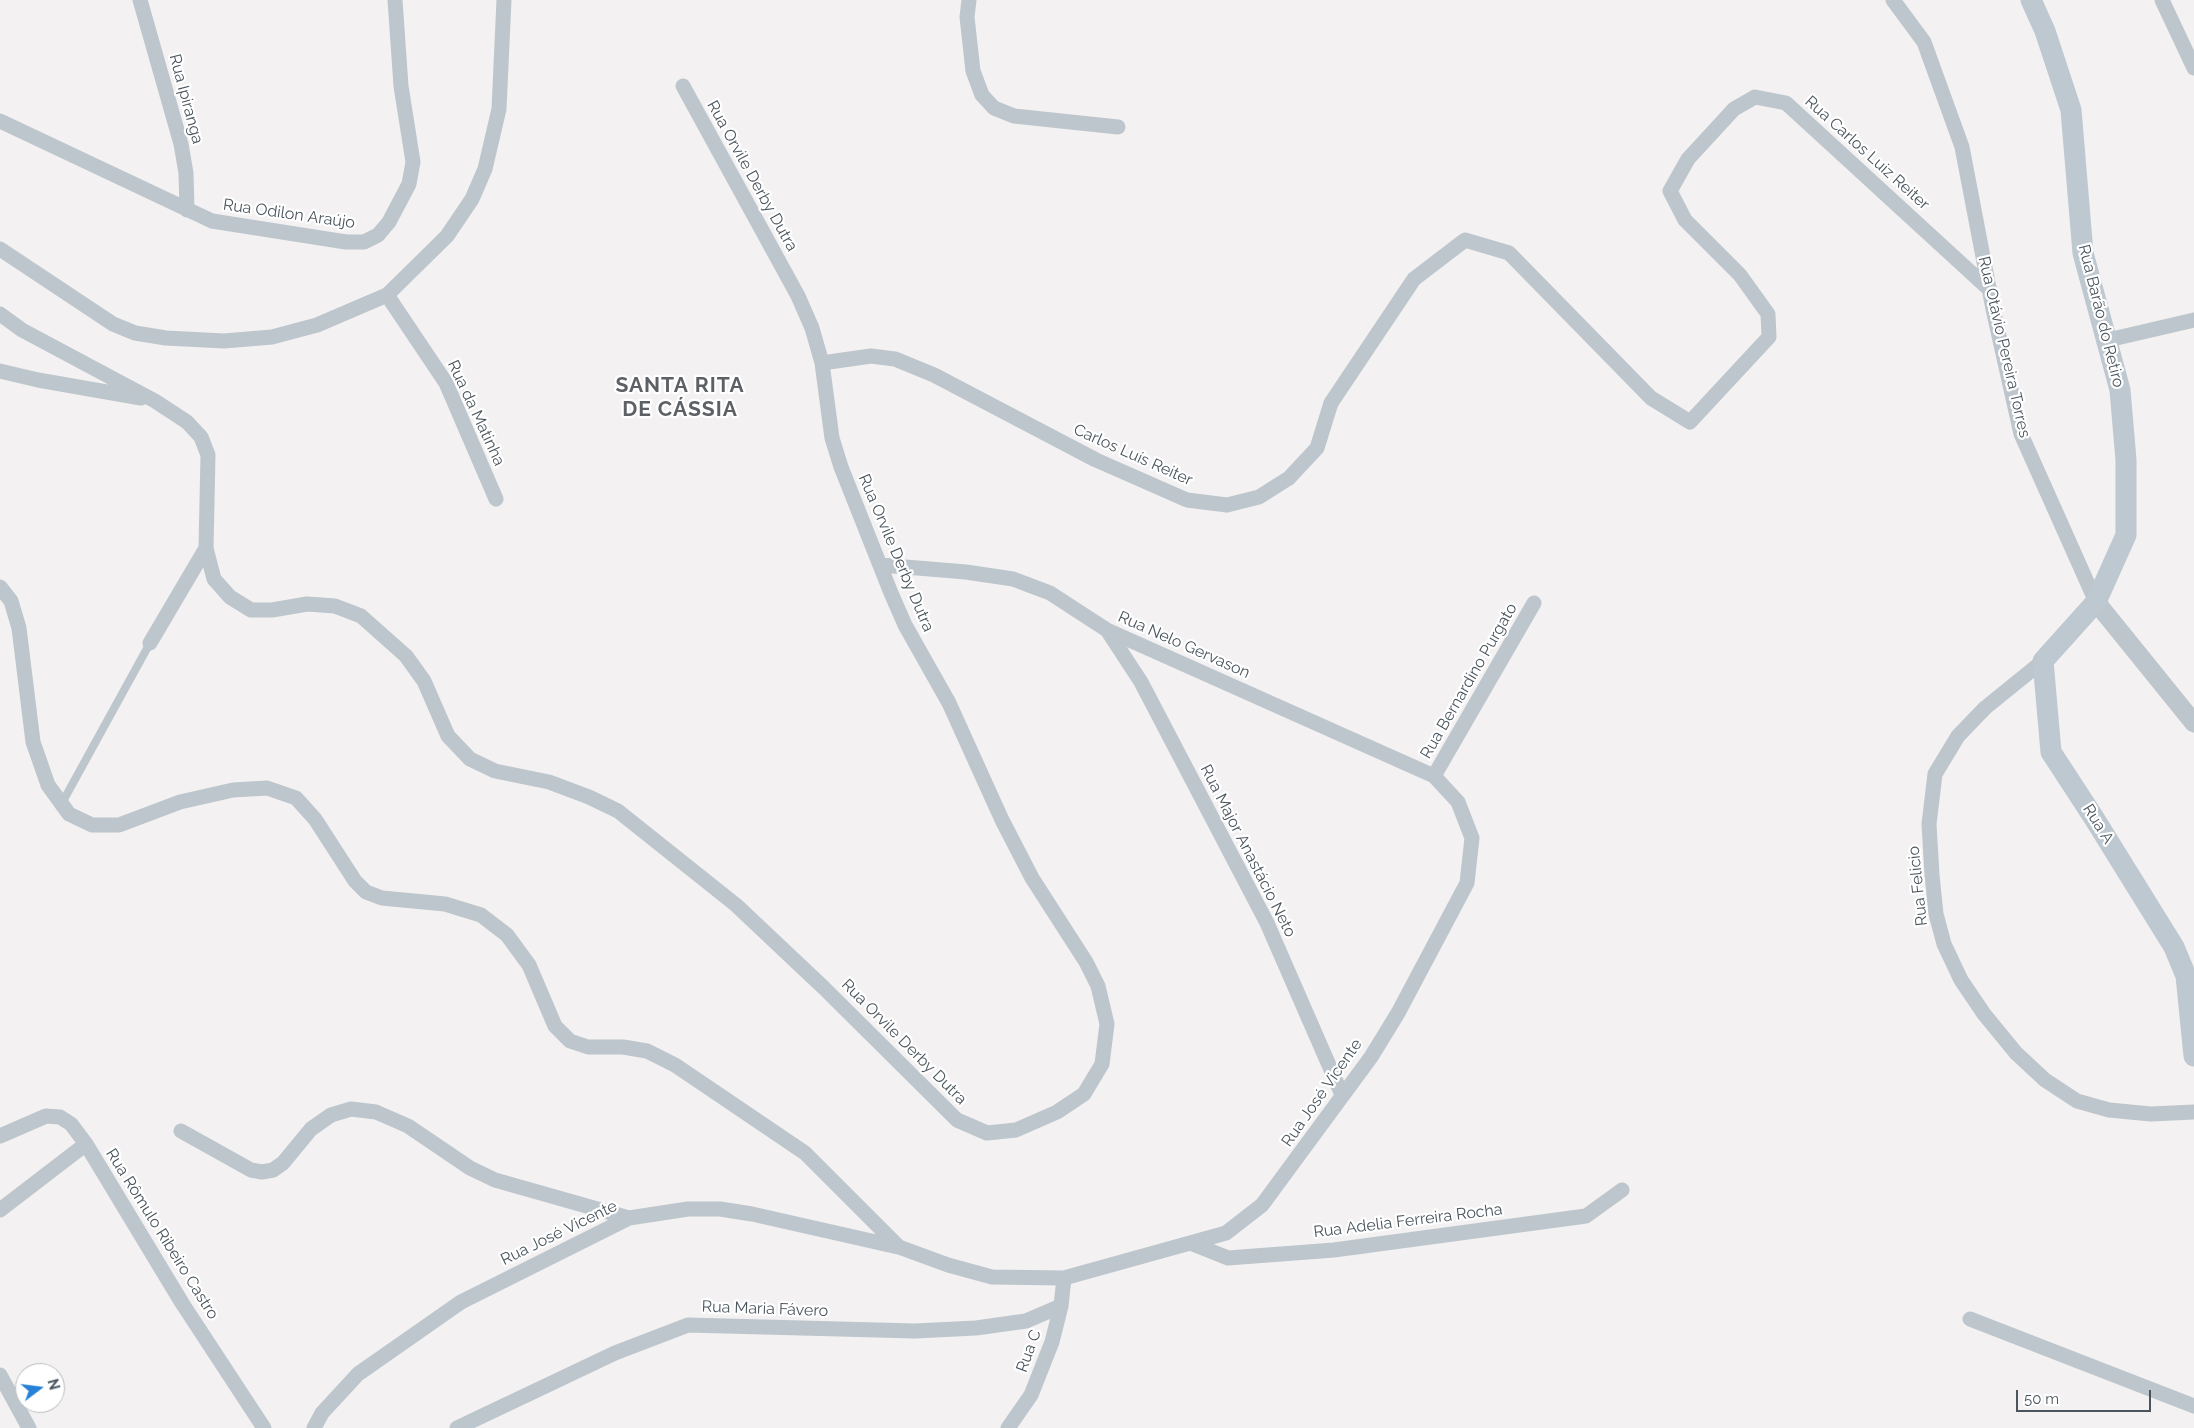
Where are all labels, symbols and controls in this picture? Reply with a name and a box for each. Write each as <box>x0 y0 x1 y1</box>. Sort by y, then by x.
street label: Rua Ipiranga <box>165 52 207 146</box>
street label: Rua Carlos Luiz Reiter <box>1801 92 1933 214</box>
street label: Rua Orvile Derby Dutra <box>703 97 801 255</box>
street label: Rua Odilon Araújo <box>222 195 356 233</box>
street label: Rua Barão do Retiro <box>2074 243 2128 389</box>
street label: Rua Otávio Pereira Torres <box>1974 254 2034 440</box>
street label: Rua da Matinha <box>443 357 509 469</box>
district label: SANTA RITA DE CÁSSIA <box>614 373 746 423</box>
street label: Carlos Luís Reiter <box>1070 420 1196 490</box>
street label: Rua Orvile Derby Dutra <box>854 471 938 635</box>
street label: Rua Bernardino Purgato <box>1417 600 1521 762</box>
street label: Rua Nelo Gervason <box>1115 607 1253 683</box>
street label: Rua Major Anastácio Neto <box>1196 762 1300 940</box>
street label: Rua A <box>2078 800 2118 848</box>
street label: Rua Felicio <box>1904 845 1932 927</box>
street label: Rua Orvile Derby Dutra <box>837 975 971 1109</box>
street label: Rua José Vicente <box>1278 1035 1366 1151</box>
street label: Rua Rômulo Ribeiro Castro <box>101 1145 223 1323</box>
street label: Rua José Vicente <box>498 1196 620 1270</box>
street label: Rua Adelia Ferreira Rocha <box>1312 1200 1504 1242</box>
street label: Rua Maria Fávero <box>701 1297 829 1321</box>
street label: Rua C <box>1013 1327 1045 1375</box>
north arrow <box>15 1363 65 1413</box>
text: N <box>44 1377 63 1392</box>
scale bar <box>2019 1380 2154 1412</box>
text: 50 m <box>2024 1390 2059 1408</box>

